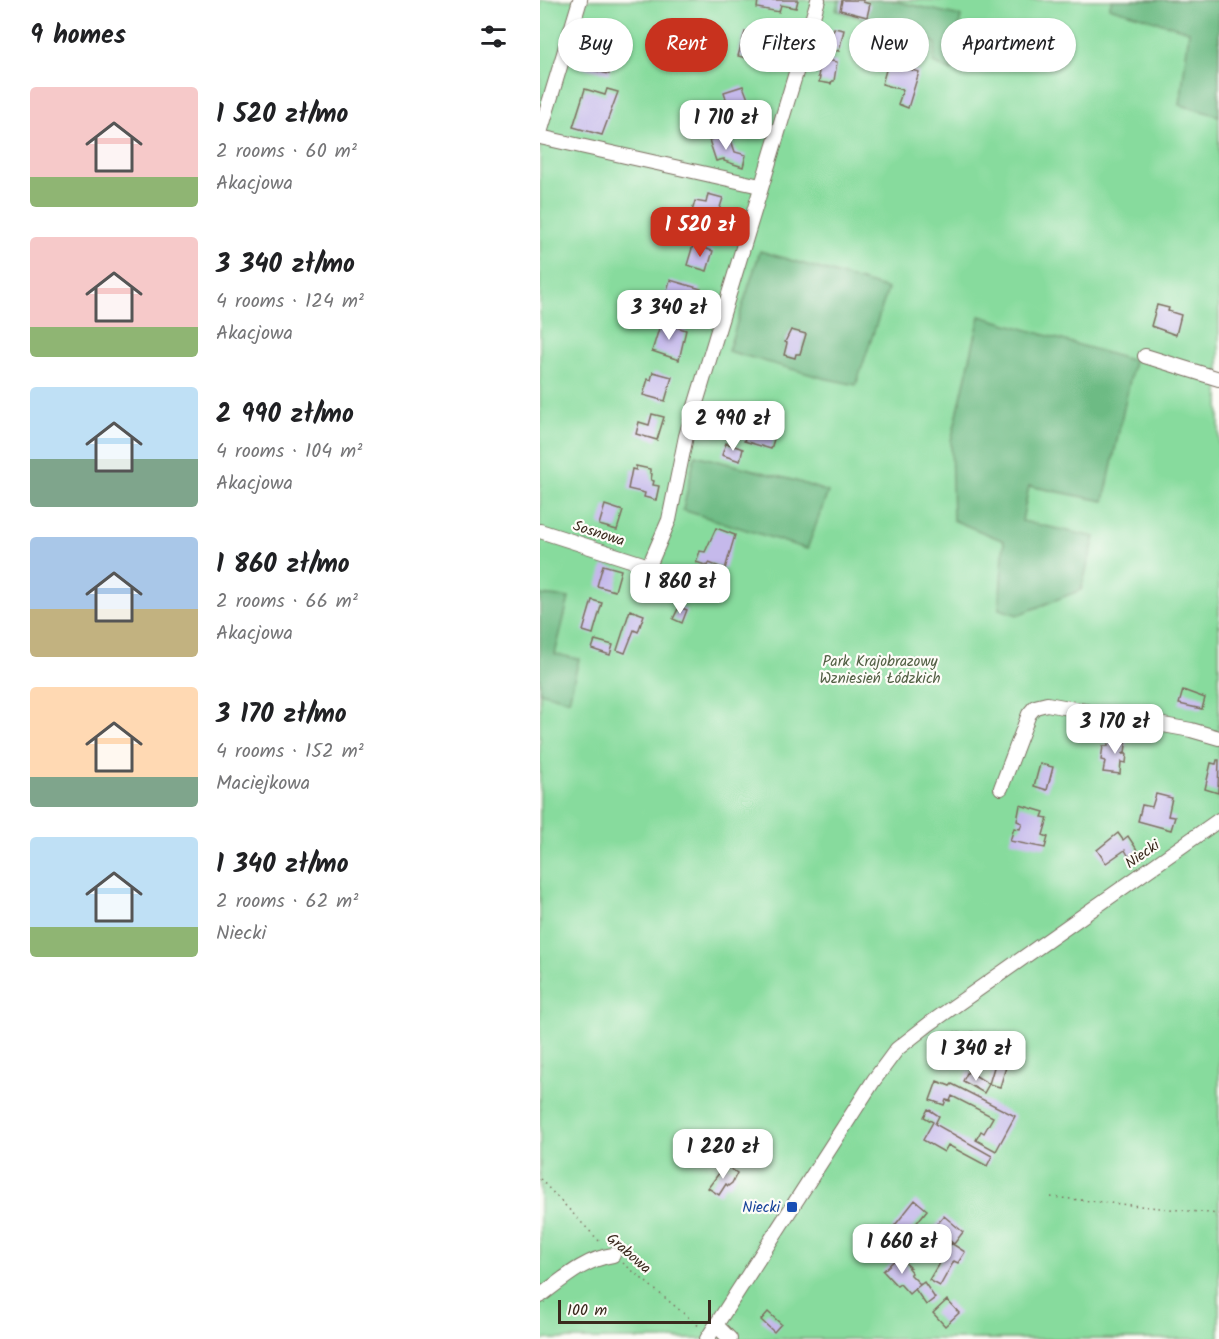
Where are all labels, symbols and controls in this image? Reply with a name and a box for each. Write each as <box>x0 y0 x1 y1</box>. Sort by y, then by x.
text: 9 homes <box>30 15 126 57</box>
chip: Buy <box>558 18 633 72</box>
chip: Rent <box>645 18 728 72</box>
chip: Filters <box>740 18 837 72</box>
chip: New <box>849 18 929 72</box>
chip: Apartment <box>941 18 1076 72</box>
icon: filters <box>477 20 510 53</box>
text: 1 520 zł/mo <box>216 94 348 136</box>
pin: 1 710 zł <box>664 100 788 151</box>
text: 1 710 zł <box>694 103 758 135</box>
icon: home <box>78 111 150 183</box>
text: 2 rooms · 60 m² <box>216 136 357 168</box>
text: Akacjowa <box>216 168 293 200</box>
pin: 1 520 zł <box>638 207 762 258</box>
text: 1 520 zł <box>665 210 735 242</box>
text: 3 340 zł/mo <box>216 244 355 286</box>
icon: home <box>78 261 150 333</box>
text: 4 rooms · 124 m² <box>216 286 364 318</box>
pin: 3 340 zł <box>607 290 731 341</box>
text: 3 340 zł <box>631 293 707 325</box>
text: Akacjowa <box>216 318 293 350</box>
text: 2 990 zł/mo <box>216 394 354 436</box>
pin: 2 990 zł <box>671 401 795 452</box>
text: 2 990 zł <box>696 404 770 436</box>
icon: home <box>78 411 150 483</box>
text: 4 rooms · 104 m² <box>216 436 362 468</box>
text: Akacjowa <box>216 468 293 500</box>
street label: Sosnowa <box>570 514 628 554</box>
text: 1 860 zł/mo <box>216 544 350 586</box>
icon: home <box>78 561 150 633</box>
pin: 1 860 zł <box>618 564 742 615</box>
text: 1 860 zł <box>644 567 716 599</box>
text: 2 rooms · 66 m² <box>216 586 358 618</box>
text: Akacjowa <box>216 618 293 650</box>
park label: Park Krajobrazowy Wzniesień Łódzkich <box>819 650 941 691</box>
text: 3 170 zł/mo <box>216 694 347 736</box>
pin: 3 170 zł <box>1053 704 1177 755</box>
text: 3 170 zł <box>1080 707 1150 739</box>
icon: home <box>78 711 150 783</box>
text: 4 rooms · 152 m² <box>216 736 364 768</box>
text: Maciejkowa <box>216 768 310 800</box>
street label: Niecki <box>1120 833 1166 875</box>
text: 1 340 zł/mo <box>216 844 349 886</box>
icon: home <box>78 861 150 933</box>
text: 2 rooms · 62 m² <box>216 886 358 918</box>
text: Niecki <box>216 918 266 950</box>
pin: 1 340 zł <box>914 1031 1038 1082</box>
text: 1 340 zł <box>941 1034 1011 1066</box>
pin: 1 220 zł <box>661 1129 785 1180</box>
text: 1 220 zł <box>687 1132 759 1164</box>
place label: Niecki <box>742 1196 781 1220</box>
marker: Niecki <box>785 1200 799 1214</box>
pin: 1 660 zł <box>840 1224 964 1275</box>
street label: Grabowa <box>600 1227 656 1280</box>
text: 1 660 zł <box>867 1227 937 1259</box>
scale bar <box>558 1297 711 1324</box>
text: 100 m <box>567 1298 607 1323</box>

